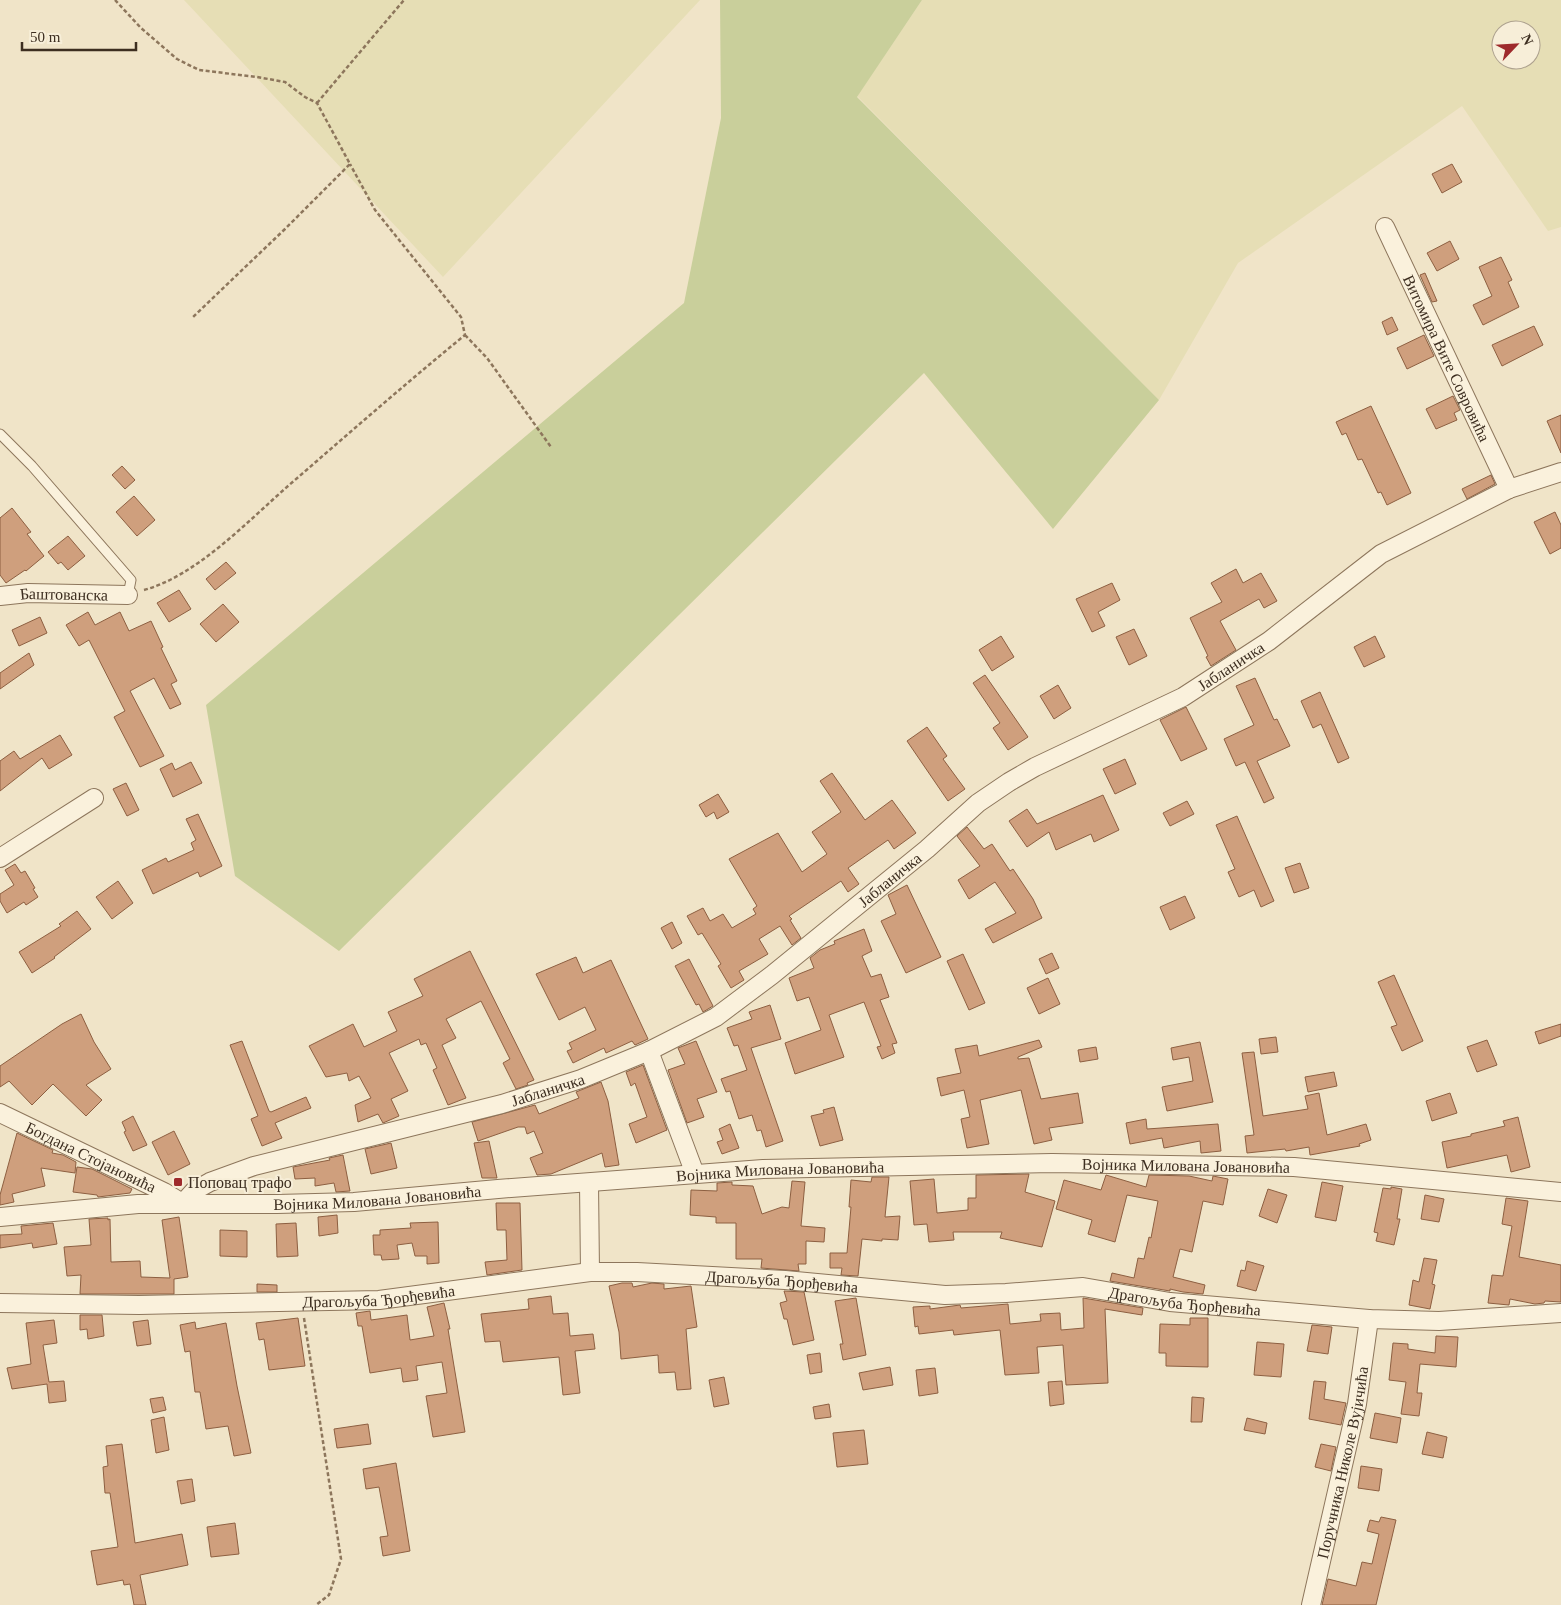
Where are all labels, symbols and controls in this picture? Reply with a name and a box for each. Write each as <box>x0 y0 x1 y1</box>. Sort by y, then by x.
scale bar <box>22 20 136 52</box>
north arrow <box>1491 20 1541 70</box>
text: 50 m <box>30 29 61 45</box>
text: N <box>1518 32 1536 47</box>
street label: Витомира Вите Совровића <box>1400 272 1493 444</box>
street label: Баштованска <box>19 585 108 604</box>
street label: Јабланичка <box>1194 639 1267 694</box>
street label: Јабланичка <box>855 849 925 910</box>
street label: Јабланичка <box>509 1070 587 1110</box>
street label: Богдана Стојановића <box>23 1119 159 1196</box>
street label: Војника Милована Јовановића <box>1082 1155 1290 1176</box>
street label: Војника Милована Јовановића <box>676 1158 884 1185</box>
place label: Поповац трафо <box>188 1174 292 1192</box>
marker: Поповац трафо <box>172 1176 184 1188</box>
street label: Војника Милована Јовановића <box>273 1183 482 1214</box>
street label: Драгољуба Ђорђевића <box>705 1268 859 1296</box>
street label: Драгољуба Ђорђевића <box>302 1282 456 1312</box>
street label: Драгољуба Ђорђевића <box>1107 1284 1261 1319</box>
street label: Поручника Николе Вујичића <box>1314 1365 1371 1560</box>

